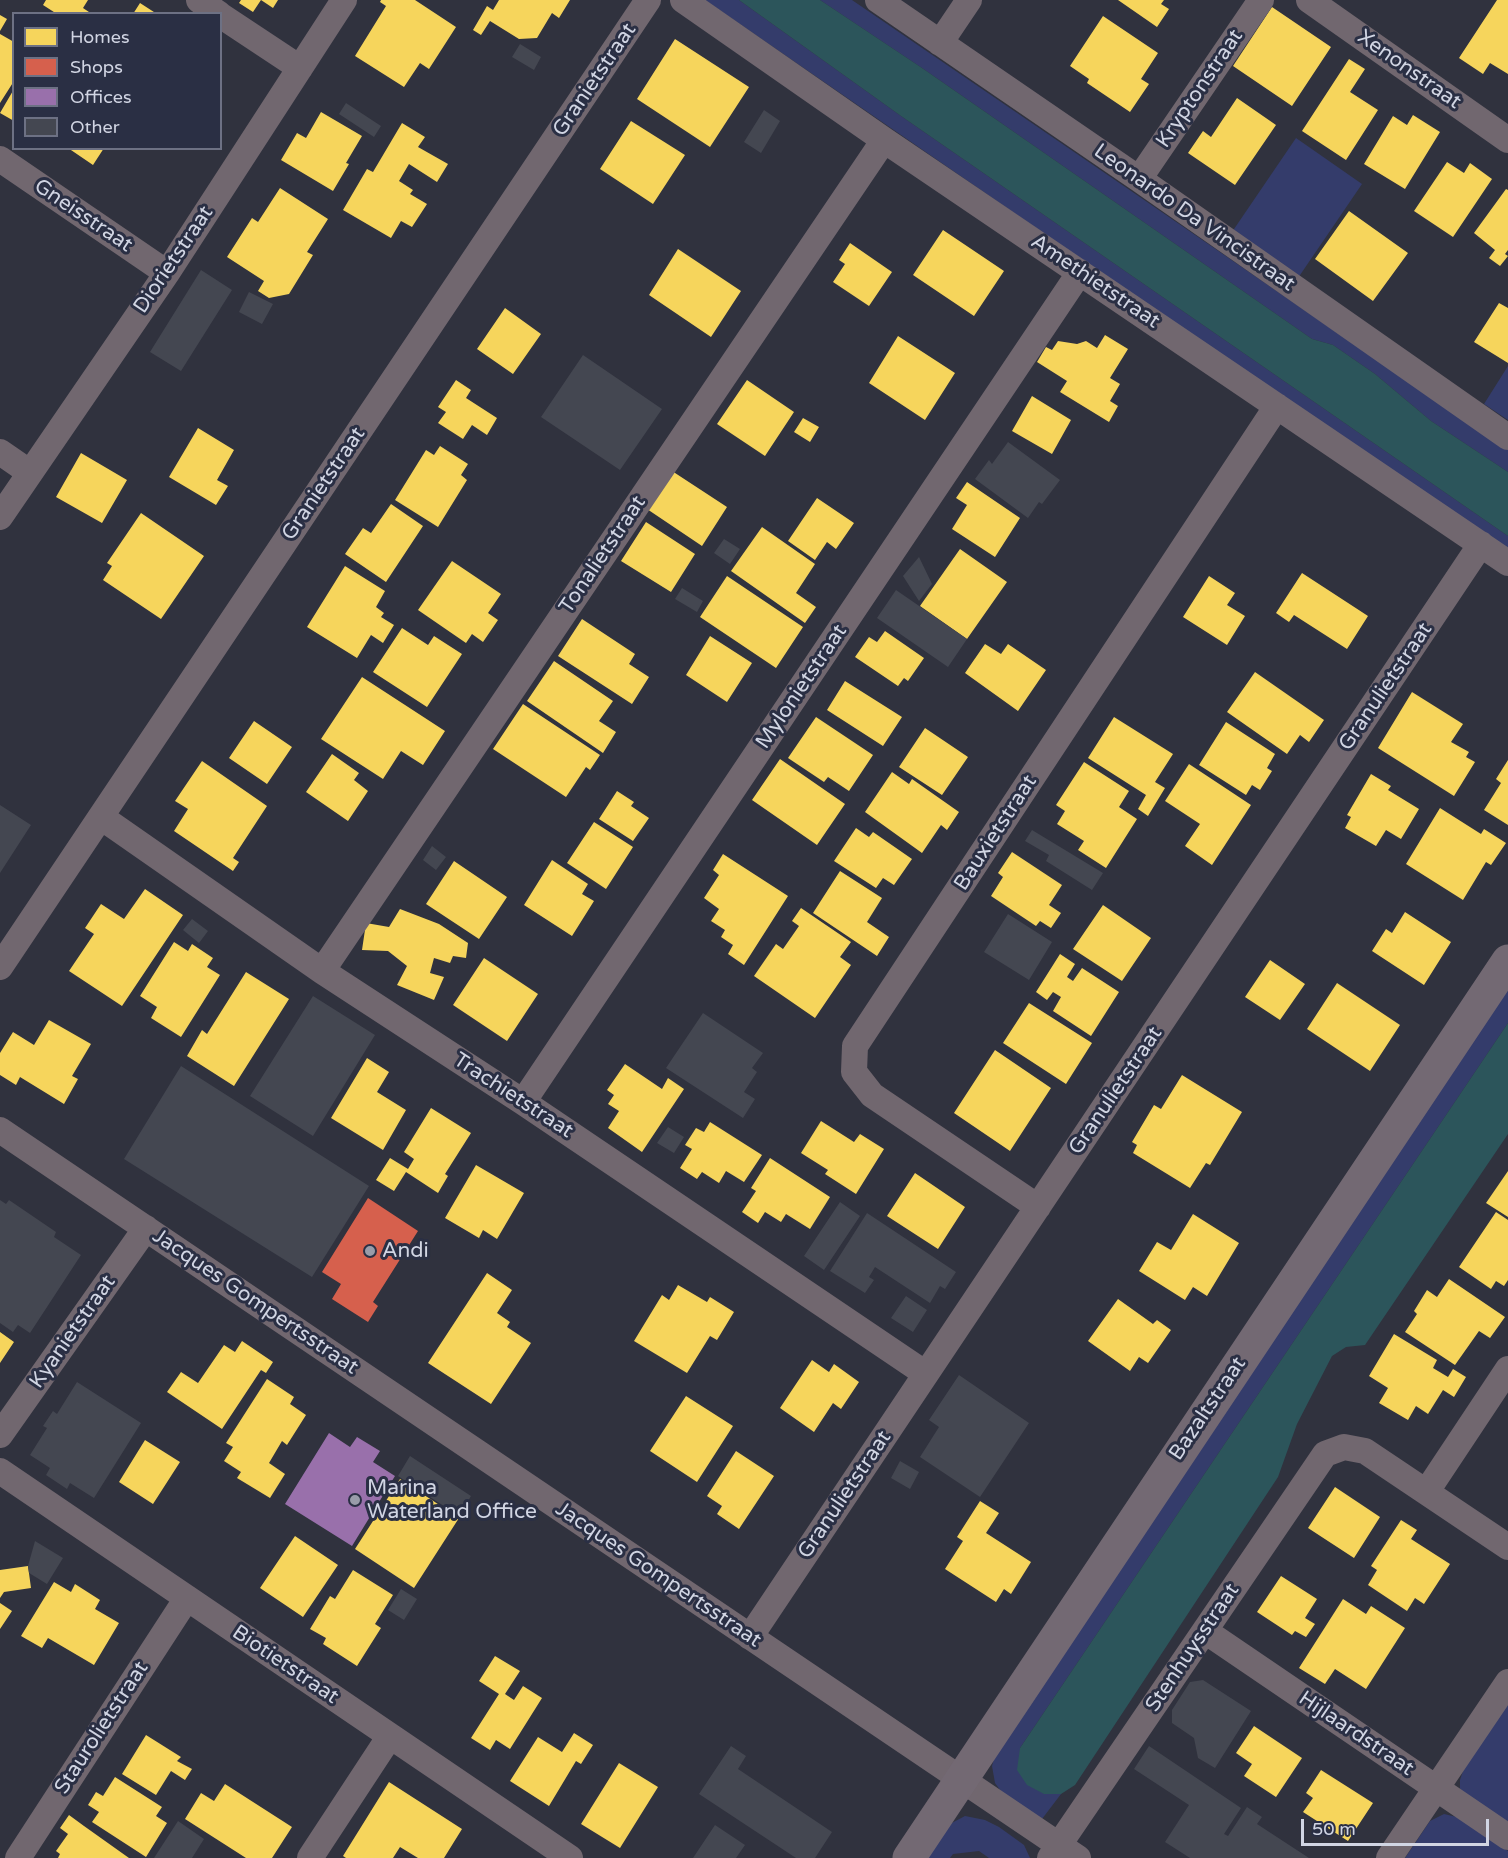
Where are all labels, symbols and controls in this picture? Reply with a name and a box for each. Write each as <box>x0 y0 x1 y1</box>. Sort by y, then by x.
legend <box>12 12 222 150</box>
street label: Granietstraat <box>548 19 642 141</box>
street label: Kryptonstraat <box>1151 25 1249 153</box>
street label: Xenonstraat <box>1352 25 1466 115</box>
text: Homes <box>70 26 130 48</box>
text: Shops <box>70 56 123 78</box>
text: Offices <box>70 86 132 108</box>
text: Other <box>70 116 120 138</box>
street label: Leonardo Da Vincistraat <box>1089 139 1299 297</box>
street label: Gneisstraat <box>29 174 137 258</box>
street label: Diorietstraat <box>129 201 219 319</box>
street label: Amethietstraat <box>1026 230 1164 334</box>
street label: Granietstraat <box>277 423 371 545</box>
street label: Tonalietstraat <box>554 491 652 619</box>
street label: Granulietstraat <box>1334 618 1438 756</box>
street label: Mylonietstraat <box>751 620 853 754</box>
street label: Bauxietstraat <box>949 770 1043 896</box>
street label: Granulietstraat <box>1064 1022 1168 1160</box>
street label: Trachietstraat <box>448 1048 578 1144</box>
street label: Jacques Gompertsstraat <box>147 1224 363 1380</box>
place label: Andi <box>382 1238 429 1264</box>
marker: Andi <box>363 1244 377 1258</box>
street label: Kyanietstraat <box>25 1271 121 1393</box>
street label: Bazaltstraat <box>1164 1353 1252 1465</box>
street label: Granulietstraat <box>793 1426 897 1564</box>
place label: Marina Waterland Office <box>367 1475 537 1525</box>
marker: Marina Waterland Office <box>348 1493 362 1507</box>
street label: Jacques Gompertsstraat <box>550 1497 766 1653</box>
street label: Stenhuysstraat <box>1141 1579 1245 1717</box>
street label: Biotietstraat <box>227 1620 343 1710</box>
street label: Staurolietstraat <box>50 1657 154 1799</box>
street label: Hijlaardstraat <box>1294 1686 1418 1782</box>
scale bar <box>1304 1807 1492 1845</box>
text: 50 m <box>1312 1818 1356 1840</box>

